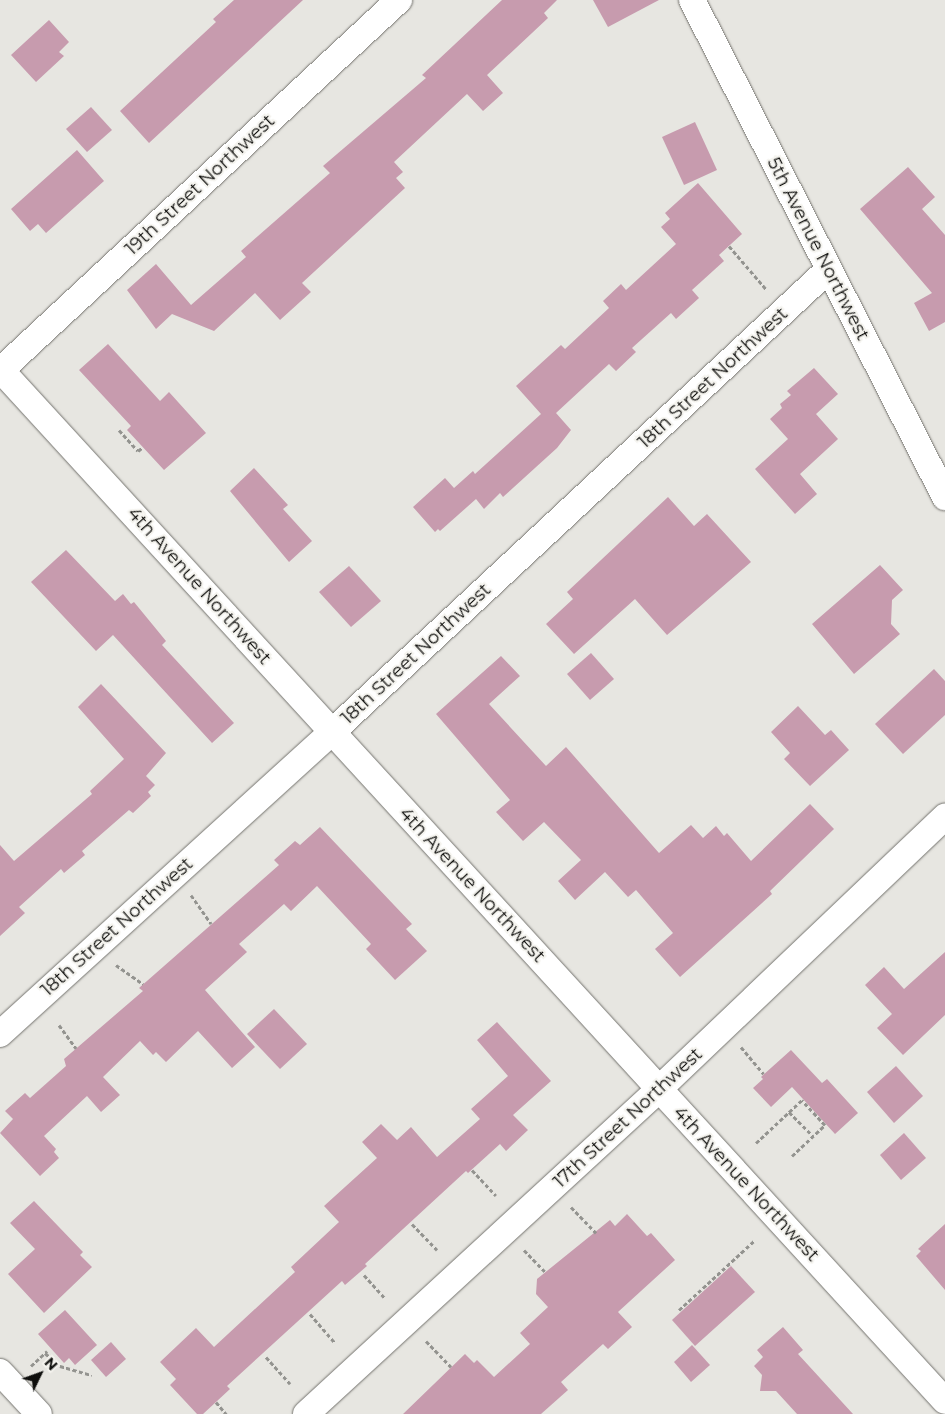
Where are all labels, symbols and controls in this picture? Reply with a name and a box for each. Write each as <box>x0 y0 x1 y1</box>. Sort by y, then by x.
street label: 19th Street Northwest <box>121 110 279 260</box>
street label: 5th Avenue Northwest <box>762 154 874 344</box>
street label: 18th Street Northwest <box>634 303 792 453</box>
street label: 4th Avenue Northwest <box>123 503 275 669</box>
street label: 18th Street Northwest <box>337 579 495 729</box>
street label: 4th Avenue Northwest <box>395 803 549 967</box>
street label: 18th Street Northwest <box>37 853 197 1001</box>
street label: 17th Street Northwest <box>549 1043 707 1193</box>
street label: 4th Avenue Northwest <box>669 1102 823 1266</box>
north arrow <box>15 1349 65 1399</box>
text: N <box>41 1354 62 1374</box>

